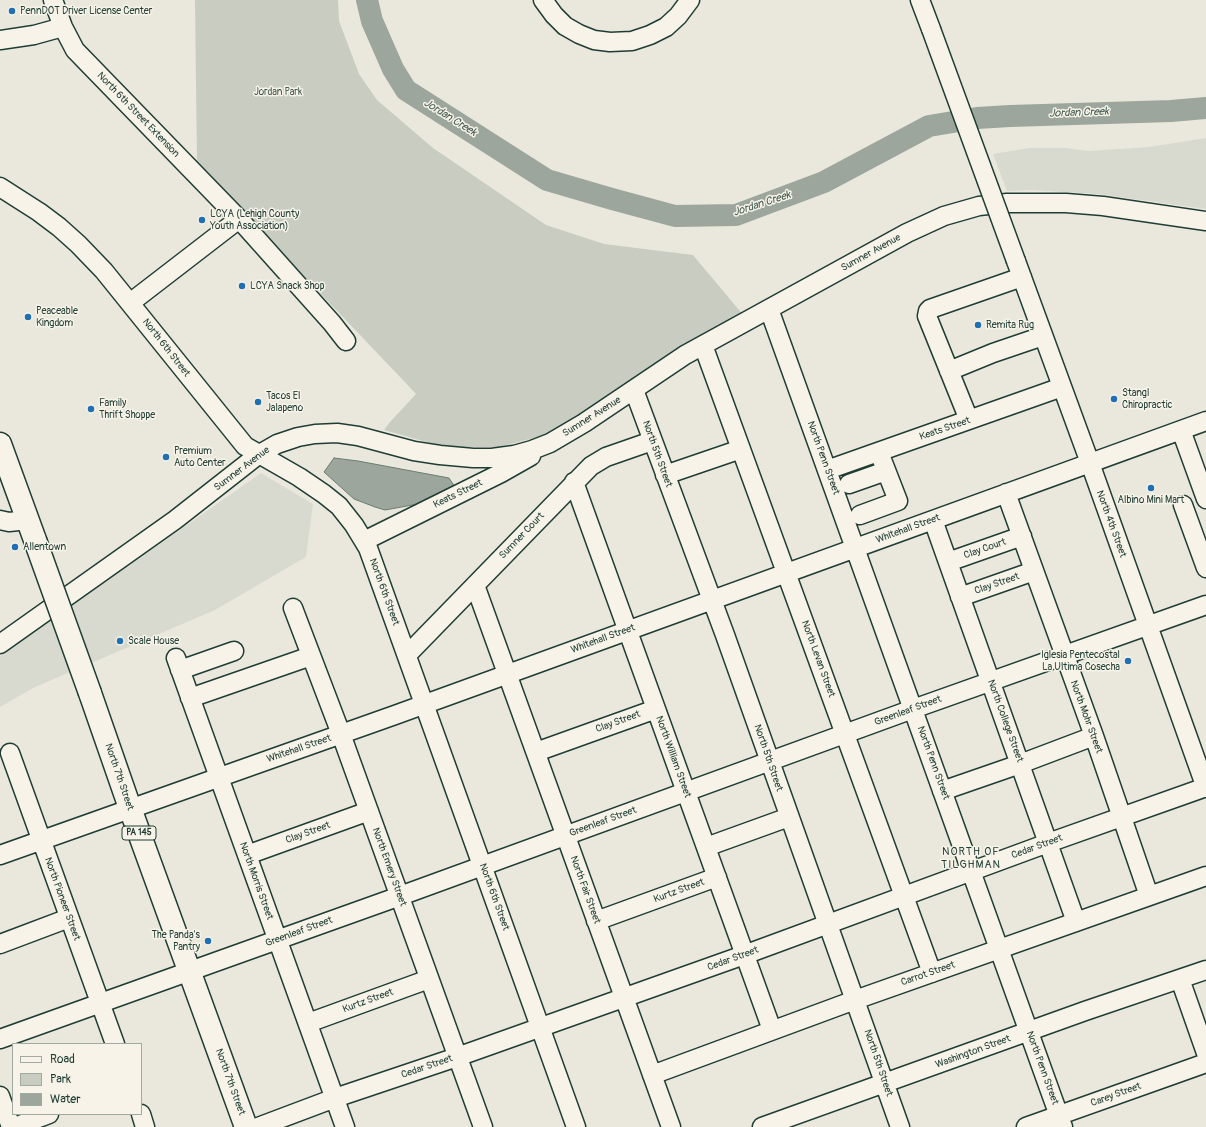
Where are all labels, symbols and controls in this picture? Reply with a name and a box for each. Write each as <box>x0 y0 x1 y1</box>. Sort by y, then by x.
place label: PennDOT Driver License Center <box>20 5 152 17</box>
marker: PennDOT Driver License Center <box>7 6 17 16</box>
street label: North 6th Street Extension <box>94 70 182 160</box>
park label: Jordan Park <box>254 86 302 98</box>
water label: Jordan Creek <box>421 97 479 139</box>
water label: Jordan Creek <box>1049 105 1109 121</box>
water label: Jordan Creek <box>732 189 792 219</box>
place label: LCYA (Lehigh County Youth Association) <box>210 208 299 232</box>
marker: LCYA (Lehigh County Youth Association) <box>197 215 207 225</box>
street label: Sumner Avenue <box>839 232 903 274</box>
place label: LCYA Snack Shop <box>250 280 325 292</box>
marker: LCYA Snack Shop <box>237 281 247 291</box>
place label: Peaceable Kingdom <box>36 305 78 328</box>
marker: Peaceable Kingdom <box>23 312 33 322</box>
street label: North 6th Street <box>140 317 192 379</box>
place label: Remita Rug <box>986 319 1034 331</box>
marker: Remita Rug <box>973 320 983 330</box>
place label: Stangl Chiropractic <box>1122 387 1172 410</box>
place label: Tacos El Jalapeno <box>266 390 303 414</box>
street label: Sumner Avenue <box>561 394 623 440</box>
marker: Stangl Chiropractic <box>1109 394 1119 404</box>
place label: Family Thrift Shoppe <box>99 397 155 420</box>
marker: Tacos El Jalapeno <box>253 397 263 407</box>
marker: Family Thrift Shoppe <box>86 404 96 414</box>
street label: Keats Street <box>918 415 972 443</box>
street label: North 5th Street <box>639 419 675 489</box>
street label: North Penn Street <box>804 420 842 496</box>
street label: Sumner Avenue <box>212 444 272 494</box>
place label: Premium Auto Center <box>174 445 226 468</box>
marker: Premium Auto Center <box>161 452 171 462</box>
street label: Keats Street <box>432 477 484 511</box>
marker: Albino Mini Mart <box>1146 483 1156 493</box>
street label: North 4th Street <box>1093 489 1129 559</box>
place label: Albino Mini Mart <box>1118 494 1184 506</box>
street label: Sumner Court <box>497 510 547 562</box>
street label: Whitehall Street <box>874 512 942 546</box>
street label: Clay Court <box>962 536 1008 562</box>
place label: Allentown <box>23 541 66 553</box>
marker: Allentown <box>10 542 20 552</box>
street label: North 6th Street <box>366 557 402 627</box>
street label: Clay Street <box>973 571 1021 597</box>
street label: North Levan Street <box>799 619 837 699</box>
street label: Whitehall Street <box>569 622 637 656</box>
place label: Scale House <box>128 635 179 647</box>
marker: Scale House <box>115 636 125 646</box>
place label: Iglesia Pentecostal La Ultima Cosecha <box>1041 649 1120 672</box>
marker: Iglesia Pentecostal La Ultima Cosecha <box>1123 656 1133 666</box>
street label: North College Street <box>984 678 1026 764</box>
street label: North Mohr Street <box>1067 679 1105 755</box>
street label: Greenleaf Street <box>873 693 943 729</box>
street label: Clay Street <box>594 708 642 736</box>
street label: North William Street <box>653 714 693 800</box>
street label: North 5th Street <box>751 723 785 793</box>
street label: North Penn Street <box>914 725 952 801</box>
street label: Whitehall Street <box>265 732 333 766</box>
street label: North 7th Street <box>102 742 136 812</box>
street label: Greenleaf Street <box>568 804 638 840</box>
street label: Clay Street <box>284 819 332 847</box>
road number: PA 145 <box>122 826 156 840</box>
street label: North Emery Street <box>369 826 409 908</box>
street label: Cedar Street <box>1010 832 1064 862</box>
street label: North Morris Street <box>236 840 276 922</box>
district label: NORTH OF TILGHMAN <box>941 845 1001 871</box>
street label: North Fair Street <box>567 854 603 926</box>
street label: North Pioneer Street <box>41 856 83 942</box>
street label: North 6th Street <box>476 862 512 932</box>
street label: Kurtz Street <box>652 876 706 906</box>
street label: Greenleaf Street <box>264 914 334 950</box>
place label: The Panda's Pantry <box>152 929 200 952</box>
marker: The Panda's Pantry <box>203 936 213 946</box>
street label: Cedar Street <box>706 944 760 974</box>
street label: Carrot Street <box>899 959 957 989</box>
street label: Kurtz Street <box>341 986 395 1016</box>
street label: North 5th Street <box>861 1028 895 1098</box>
street label: North Penn Street <box>1023 1030 1061 1106</box>
street label: Washington Street <box>934 1033 1012 1071</box>
legend <box>12 1043 142 1115</box>
street label: North 7th Street <box>212 1047 248 1117</box>
text: Road <box>50 1052 75 1067</box>
street label: Cedar Street <box>400 1053 454 1081</box>
text: Park <box>50 1072 71 1087</box>
street label: Carey Street <box>1089 1080 1143 1110</box>
text: Water <box>50 1092 81 1107</box>

